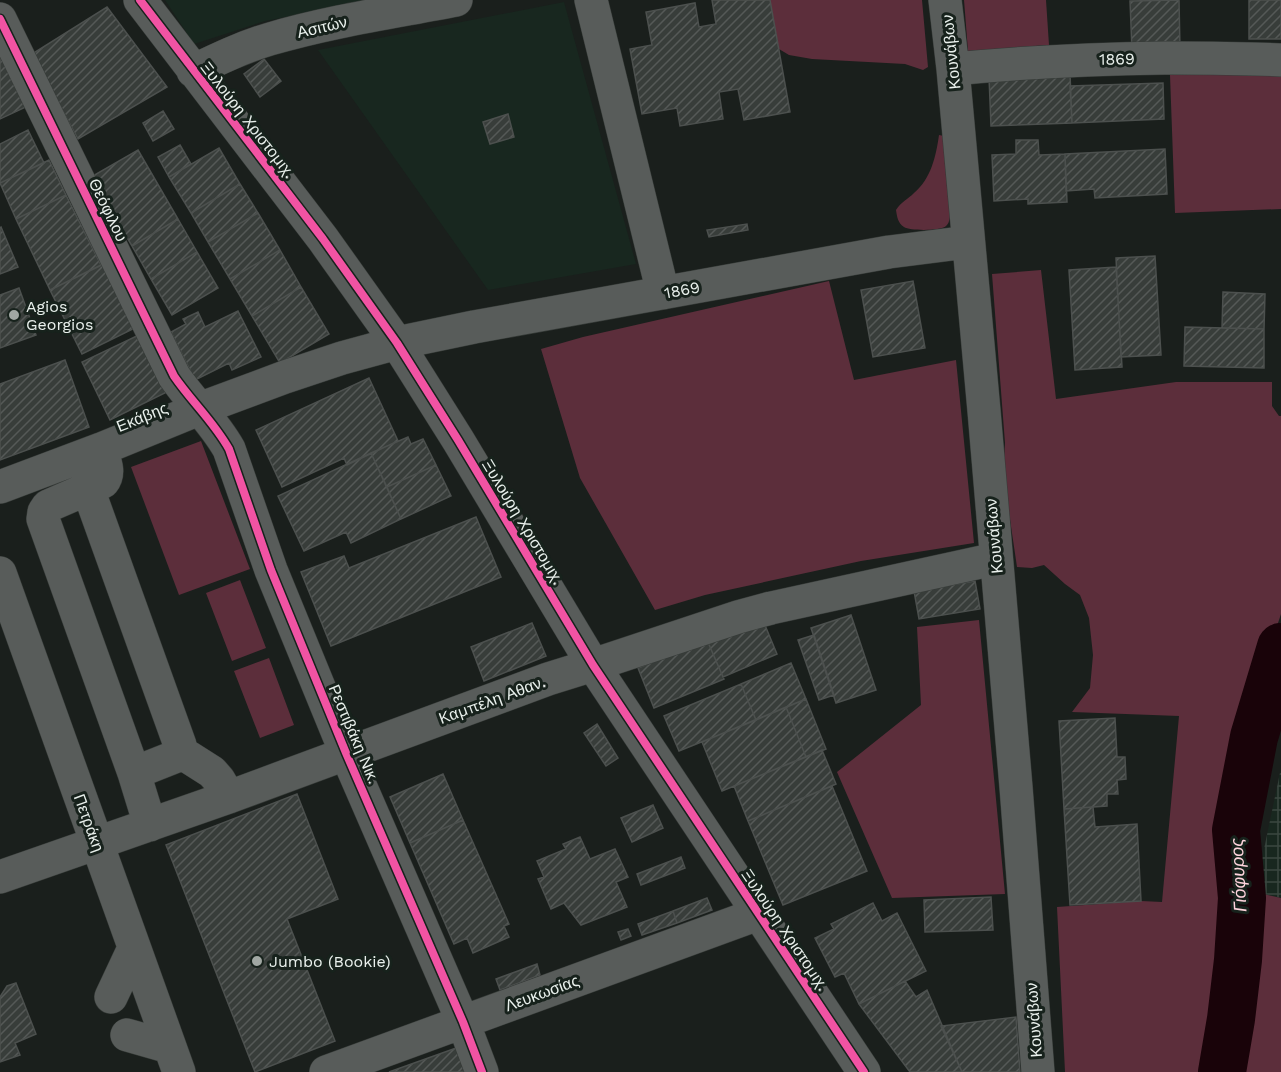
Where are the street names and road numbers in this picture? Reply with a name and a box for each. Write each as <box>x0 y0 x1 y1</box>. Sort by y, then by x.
street label: Ασιτών <box>295 12 349 42</box>
street label: Κουνάβων <box>938 14 964 90</box>
street label: 1869 <box>1099 49 1135 69</box>
street label: Ξυλούρη Χριστομιχ. <box>197 58 299 182</box>
street label: Θεόφιλου <box>85 175 131 245</box>
street label: 1869 <box>663 277 701 303</box>
street label: Εκάβης <box>114 398 171 436</box>
street label: Ξυλούρη Χριστομιχ. <box>478 456 568 588</box>
street label: Κουνάβων <box>981 498 1007 574</box>
street label: Καμπέλη Αθαν. <box>436 672 548 728</box>
street label: Ρεστιβάκη Νικ. <box>325 682 383 786</box>
street label: Πετράκη <box>70 791 108 855</box>
street label: Ξυλούρη Χριστομιχ. <box>737 866 833 994</box>
street label: Λευκωσίας <box>502 971 582 1015</box>
street label: Κουνάβων <box>1022 982 1046 1058</box>

